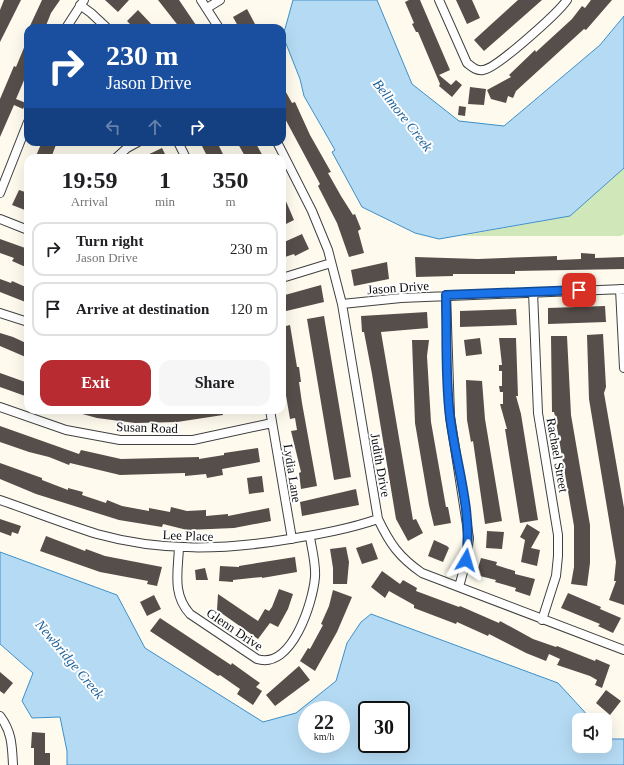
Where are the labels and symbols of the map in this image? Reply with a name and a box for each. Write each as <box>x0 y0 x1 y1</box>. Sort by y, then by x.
water label: Bellmore Creek <box>370 76 436 155</box>
pin <box>562 273 596 307</box>
street label: Jason Drive <box>367 278 430 297</box>
street label: Rachael Street <box>544 417 572 494</box>
street label: Susan Road <box>116 419 179 436</box>
street label: Judith Drive <box>368 432 394 498</box>
street label: Lydia Lane <box>280 443 305 504</box>
street label: Lee Place <box>162 527 214 544</box>
position arrow <box>445 539 487 581</box>
street label: Glenn Drive <box>204 605 266 654</box>
water label: Newbridge Creek <box>32 616 107 702</box>
speed limit sign: 30 <box>358 701 410 753</box>

